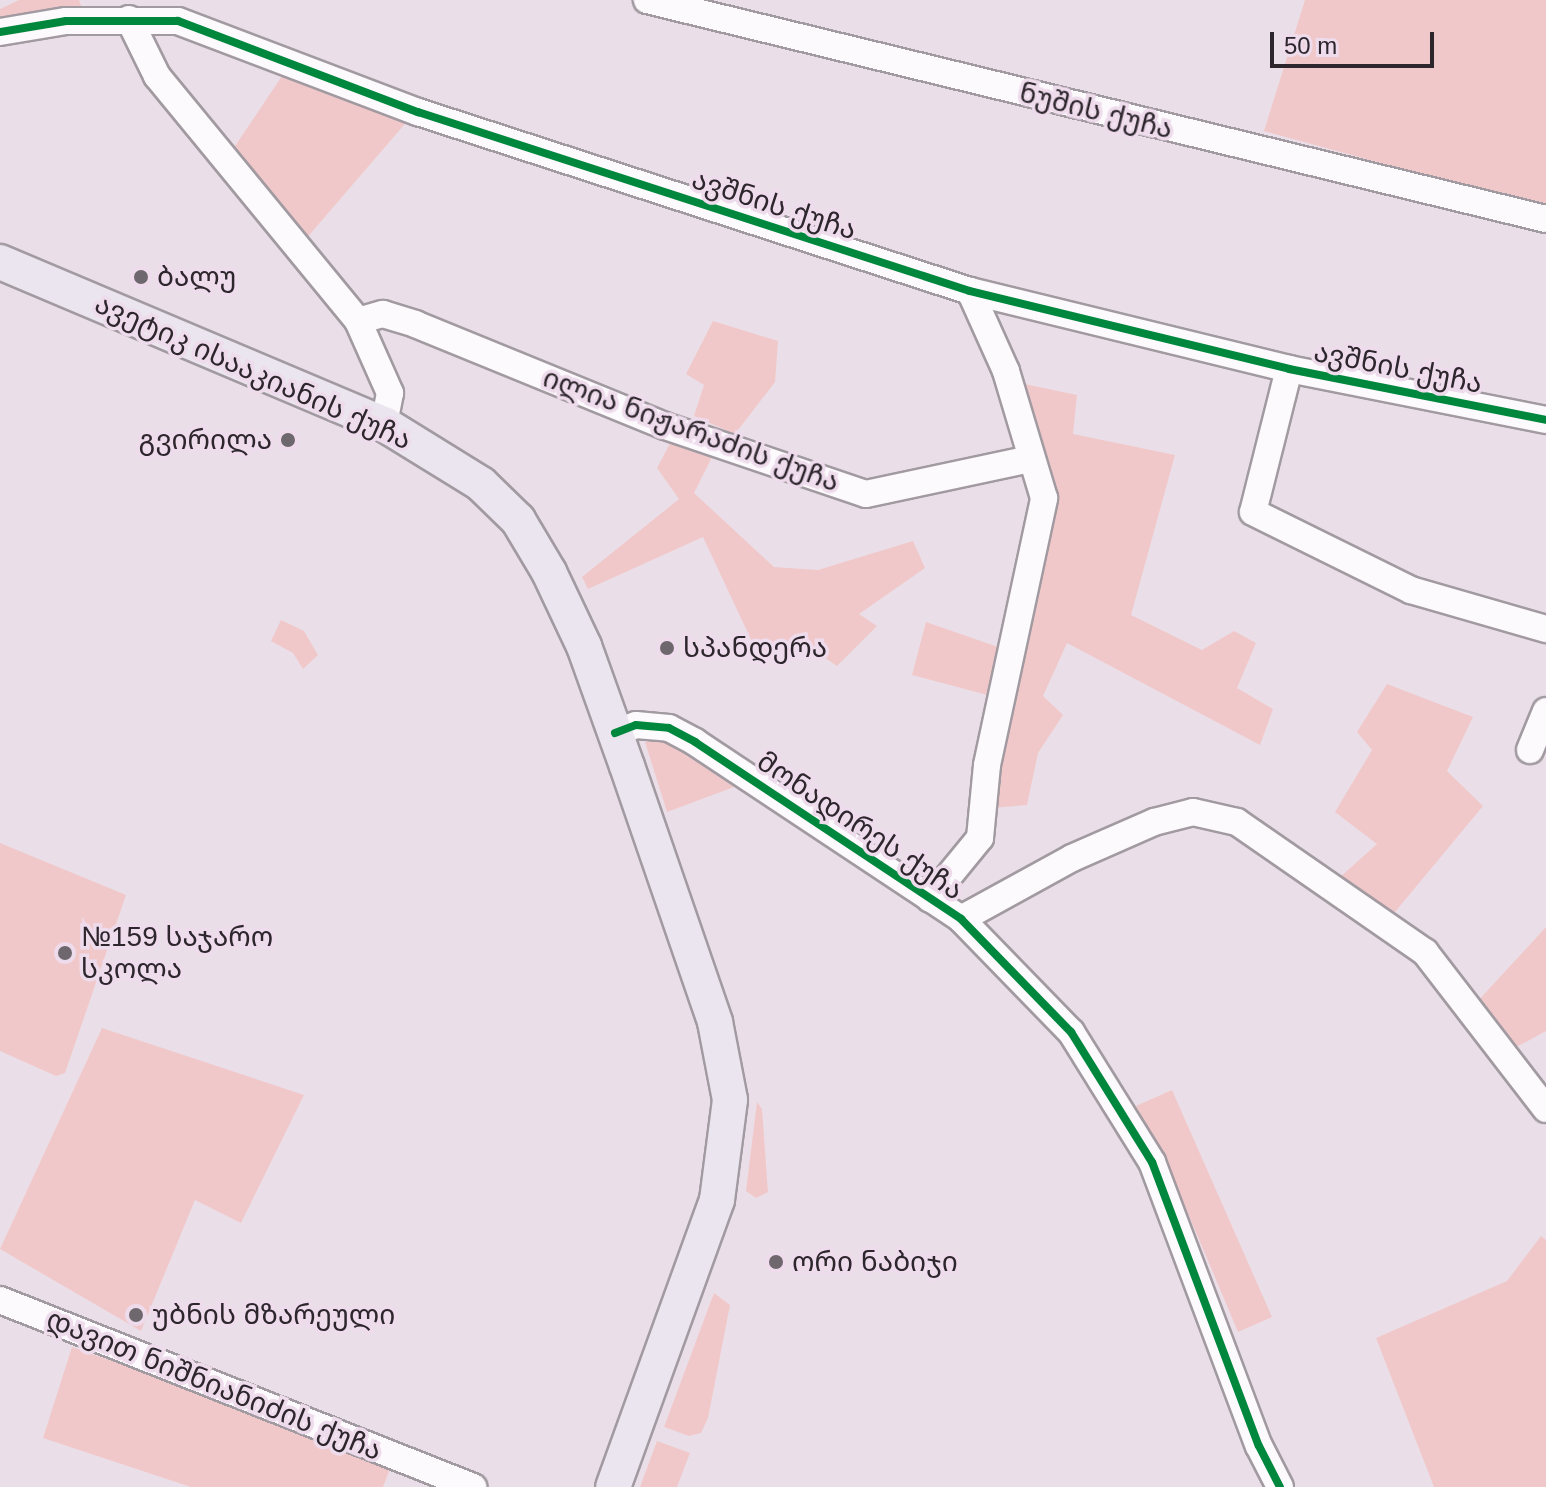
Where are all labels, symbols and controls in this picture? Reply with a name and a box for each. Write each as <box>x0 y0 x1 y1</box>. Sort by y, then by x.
scale bar <box>1274 16 1438 66</box>
text: 50 m <box>1284 32 1337 59</box>
street label: ნუშის ქუჩა <box>1016 76 1176 146</box>
street label: ავშნის ქუჩა <box>688 163 860 247</box>
place label: ბალუ <box>157 260 236 294</box>
marker: ბალუ <box>132 268 150 286</box>
street label: ავეტიკ ისააკიანის ქუჩა <box>90 287 416 457</box>
street label: ავშნის ქუჩა <box>1311 335 1485 401</box>
street label: ილია ნიჟარაძის ქუჩა <box>538 361 844 499</box>
place label: გვირილა <box>139 423 272 457</box>
marker: გვირილა <box>279 431 297 449</box>
place label: სპანდერა <box>683 631 827 665</box>
marker: სპანდერა <box>658 639 676 657</box>
street label: მონადირეს ქუჩა <box>751 745 969 907</box>
place label: №159 საჯარო სკოლა <box>81 920 273 986</box>
marker: №159 საჯარო სკოლა <box>56 944 74 962</box>
place label: ორი ნაბიჯი <box>792 1245 958 1279</box>
marker: ორი ნაბიჯი <box>767 1253 785 1271</box>
place label: უბნის მზარეული <box>152 1298 395 1332</box>
street label: დავით ნიშნიანიძის ქუჩა <box>42 1302 386 1468</box>
marker: უბნის მზარეული <box>127 1306 145 1324</box>

